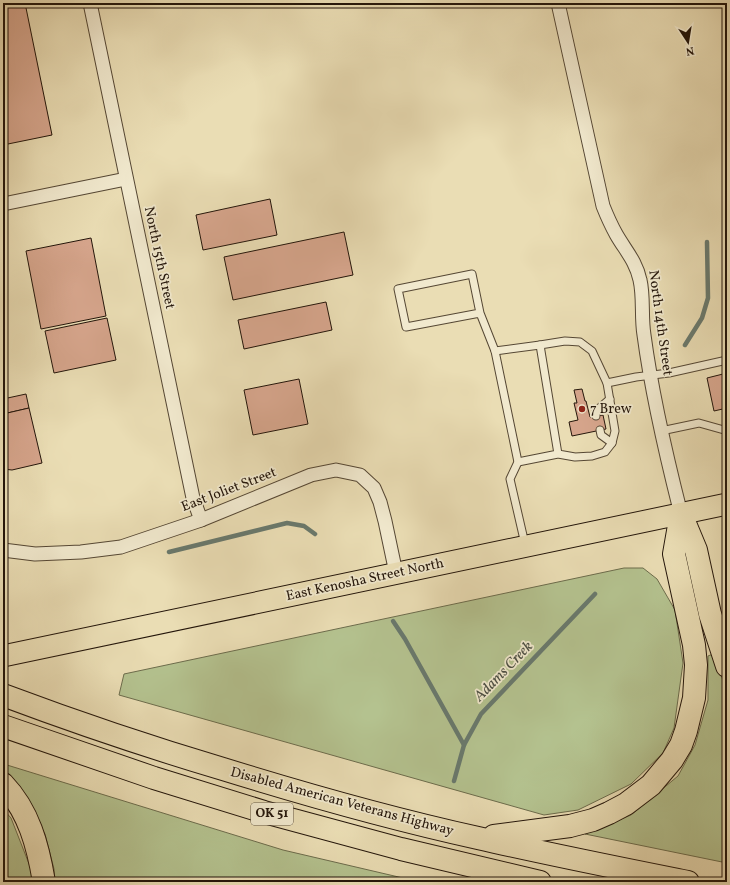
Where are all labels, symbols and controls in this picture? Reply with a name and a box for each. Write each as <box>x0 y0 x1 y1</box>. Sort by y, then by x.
north arrow <box>668 22 708 62</box>
text: N <box>684 42 695 58</box>
street label: North 15th Street <box>139 205 179 311</box>
street label: North 14th Street <box>643 269 677 377</box>
place label: 7 Brew <box>590 400 632 419</box>
marker: 7 Brew <box>577 404 587 414</box>
street label: East Joliet Street <box>179 463 279 517</box>
street label: East Kenosha Street North <box>284 554 446 606</box>
water label: Adams Creek <box>469 637 538 708</box>
street label: Disabled American Veterans Highway <box>228 763 456 841</box>
road number: OK 51 <box>251 803 293 825</box>

